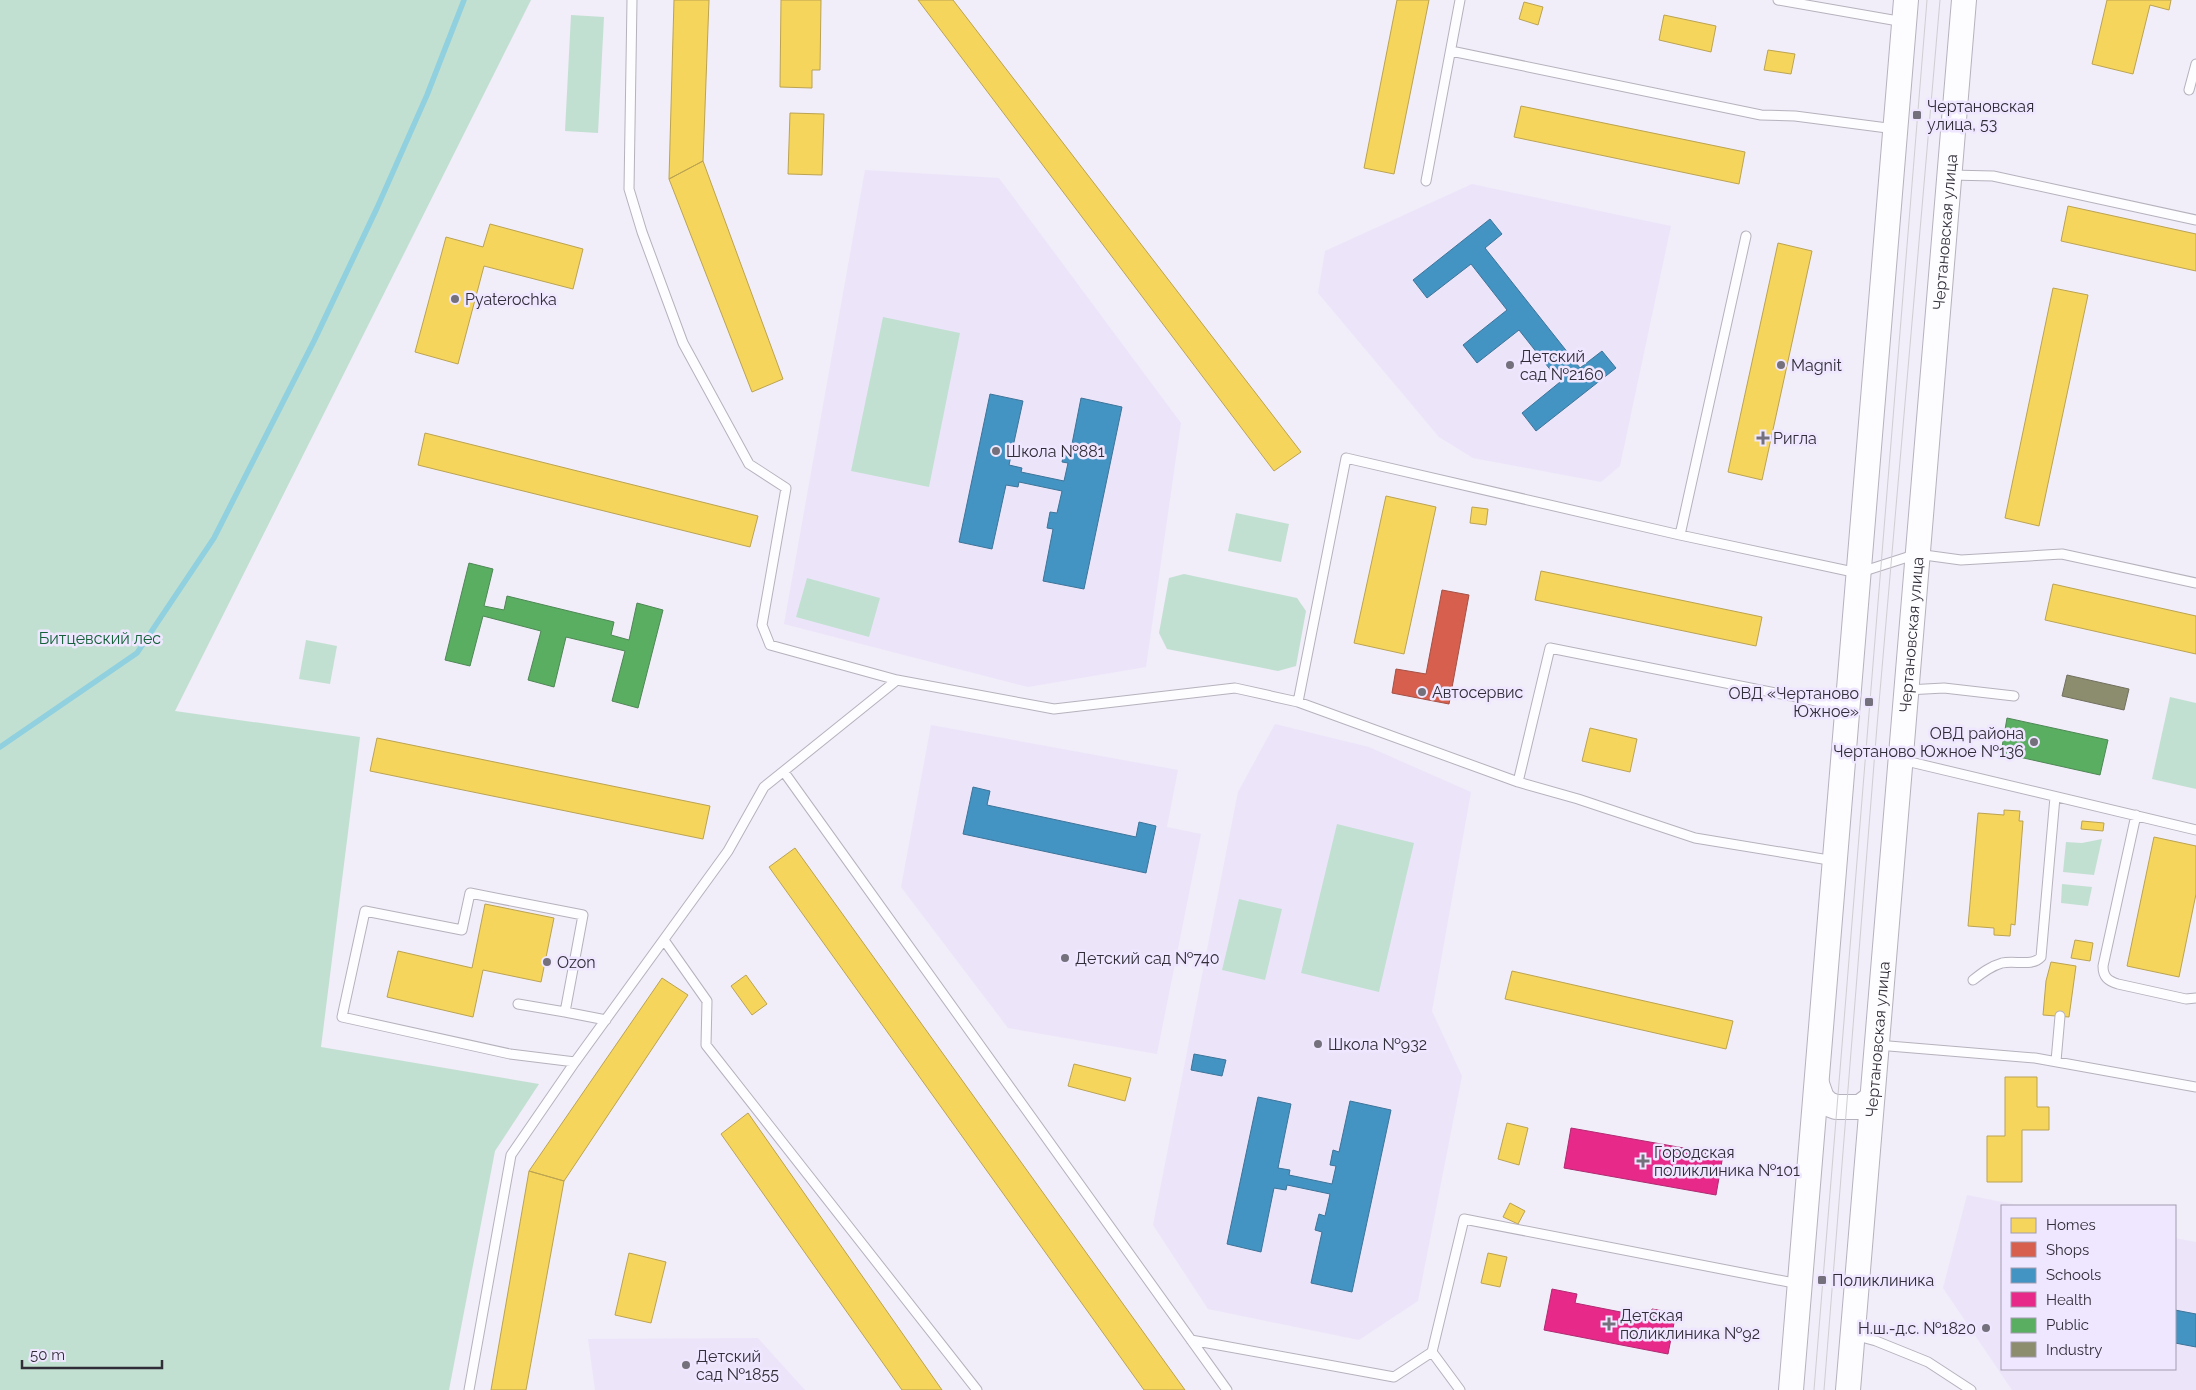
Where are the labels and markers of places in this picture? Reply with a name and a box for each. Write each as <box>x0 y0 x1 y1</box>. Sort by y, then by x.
place label: Чертановская улица, 53 <box>1927 97 2034 134</box>
marker: Чертановская улица, 53 <box>1911 109 1923 121</box>
place label: Pyaterochka <box>465 290 557 309</box>
marker: Pyaterochka <box>449 293 461 305</box>
place label: Детский сад №2160 <box>1520 347 1604 384</box>
place label: Magnit <box>1791 356 1842 375</box>
marker: Детский сад №2160 <box>1504 359 1516 371</box>
marker: Magnit <box>1775 359 1787 371</box>
place label: Ригла <box>1773 429 1817 448</box>
marker: Ригла <box>1757 432 1769 444</box>
place label: Школа №881 <box>1006 442 1105 461</box>
marker: Школа №881 <box>990 445 1002 457</box>
place label: Автосервис <box>1432 683 1524 702</box>
place label: ОВД «Чертаново Южное» <box>1728 684 1859 721</box>
marker: Автосервис <box>1416 686 1428 698</box>
marker: ОВД «Чертаново Южное» <box>1863 696 1875 708</box>
place label: ОВД района Чертаново Южное №136 <box>1833 724 2024 761</box>
marker: ОВД района Чертаново Южное №136 <box>2028 736 2040 748</box>
place label: Детский сад №740 <box>1075 949 1220 968</box>
marker: Детский сад №740 <box>1059 952 1071 964</box>
place label: Ozon <box>557 953 596 972</box>
marker: Ozon <box>541 956 553 968</box>
place label: Школа №932 <box>1328 1035 1427 1054</box>
marker: Школа №932 <box>1312 1038 1324 1050</box>
place label: Городская поликлиника №101 <box>1654 1143 1800 1180</box>
marker: Городская поликлиника №101 <box>1636 1154 1650 1168</box>
place label: Поликлиника <box>1832 1271 1934 1290</box>
marker: Поликлиника <box>1816 1274 1828 1286</box>
place label: Детская поликлиника №92 <box>1620 1306 1760 1343</box>
marker: Детская поликлиника №92 <box>1602 1317 1616 1331</box>
place label: Н.ш.-д.с. №1820 <box>1858 1319 1976 1338</box>
marker: Н.ш.-д.с. №1820 <box>1980 1322 1992 1334</box>
place label: Детский сад №1855 <box>696 1347 779 1384</box>
marker: Детский сад №1855 <box>680 1359 692 1371</box>

